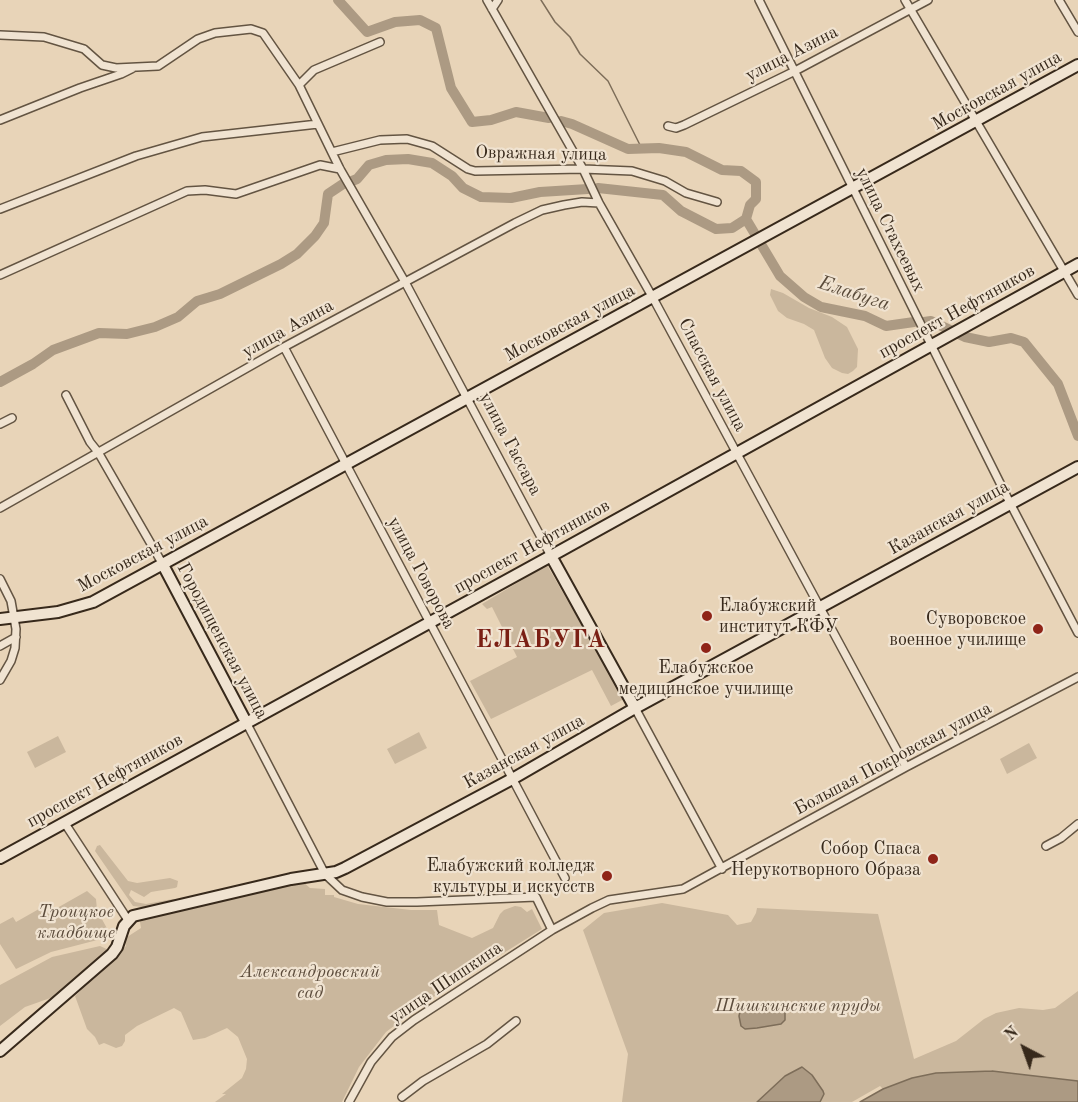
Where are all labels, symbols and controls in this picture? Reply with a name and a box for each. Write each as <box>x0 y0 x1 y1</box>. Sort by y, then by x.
street label: улица Азина <box>742 21 842 87</box>
street label: Московская улица <box>928 46 1066 136</box>
street label: Овражная улица <box>475 142 607 166</box>
street label: улица Стахеевых <box>851 164 929 296</box>
street label: проспект Нефтяников <box>875 260 1039 364</box>
water label: Елабуга <box>815 271 893 317</box>
street label: Московская улица <box>501 280 639 366</box>
street label: улица Азина <box>239 295 337 363</box>
street label: Спасская улица <box>673 315 751 435</box>
street label: улица Гассара <box>474 389 546 499</box>
street label: Казанская улица <box>885 476 1013 560</box>
street label: проспект Нефтяников <box>450 495 614 599</box>
street label: Московская улица <box>74 511 212 597</box>
street label: улица Говорова <box>382 513 460 633</box>
street label: Городищенская улица <box>172 559 272 723</box>
place label: Елабужский институт КФУ <box>719 595 838 638</box>
place label: Суворовское военное училище <box>889 608 1026 650</box>
marker: Елабужский институт КФУ <box>700 609 714 623</box>
marker: Суворовское военное училище <box>1031 622 1045 636</box>
district label: ЕЛАБУГА <box>475 627 607 655</box>
marker: Елабужское медицинское училище <box>699 641 713 655</box>
place label: Елабужское медицинское училище <box>619 657 793 700</box>
street label: Большая Покровская улица <box>791 698 995 820</box>
street label: Казанская улица <box>460 710 588 794</box>
street label: проспект Нефтяников <box>23 729 187 833</box>
place label: Собор Спаса Нерукотворного Образа <box>731 838 921 880</box>
marker: Собор Спаса Нерукотворного Образа <box>926 852 940 866</box>
place label: Елабужский колледж культуры и искусств <box>426 855 595 898</box>
marker: Елабужский колледж культуры и искусств <box>600 869 614 883</box>
park label: Троицкое кладбище <box>37 901 115 944</box>
street label: улица Шишкина <box>385 937 507 1029</box>
park label: Александровский сад <box>240 961 380 1004</box>
park label: Шишкинские пруды <box>715 995 881 1017</box>
north arrow <box>994 1018 1054 1078</box>
text: N <box>1002 1024 1022 1044</box>

